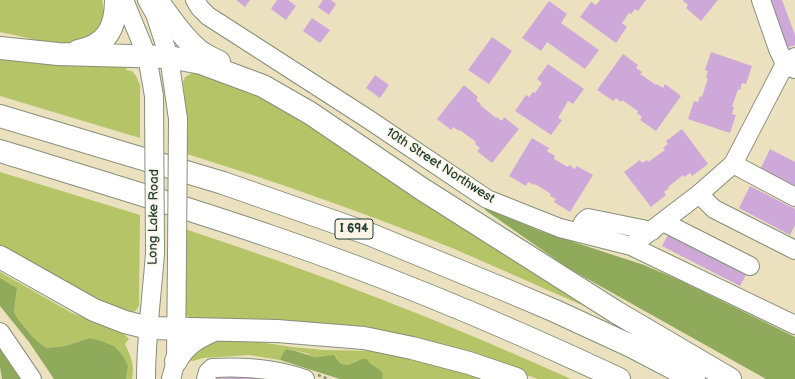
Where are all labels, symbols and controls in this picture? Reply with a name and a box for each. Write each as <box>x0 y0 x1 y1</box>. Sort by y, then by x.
street label: 10th Street Northwest <box>383 125 497 207</box>
street label: Long Lake Road <box>145 169 163 265</box>
road number: I 694 <box>335 219 373 239</box>

